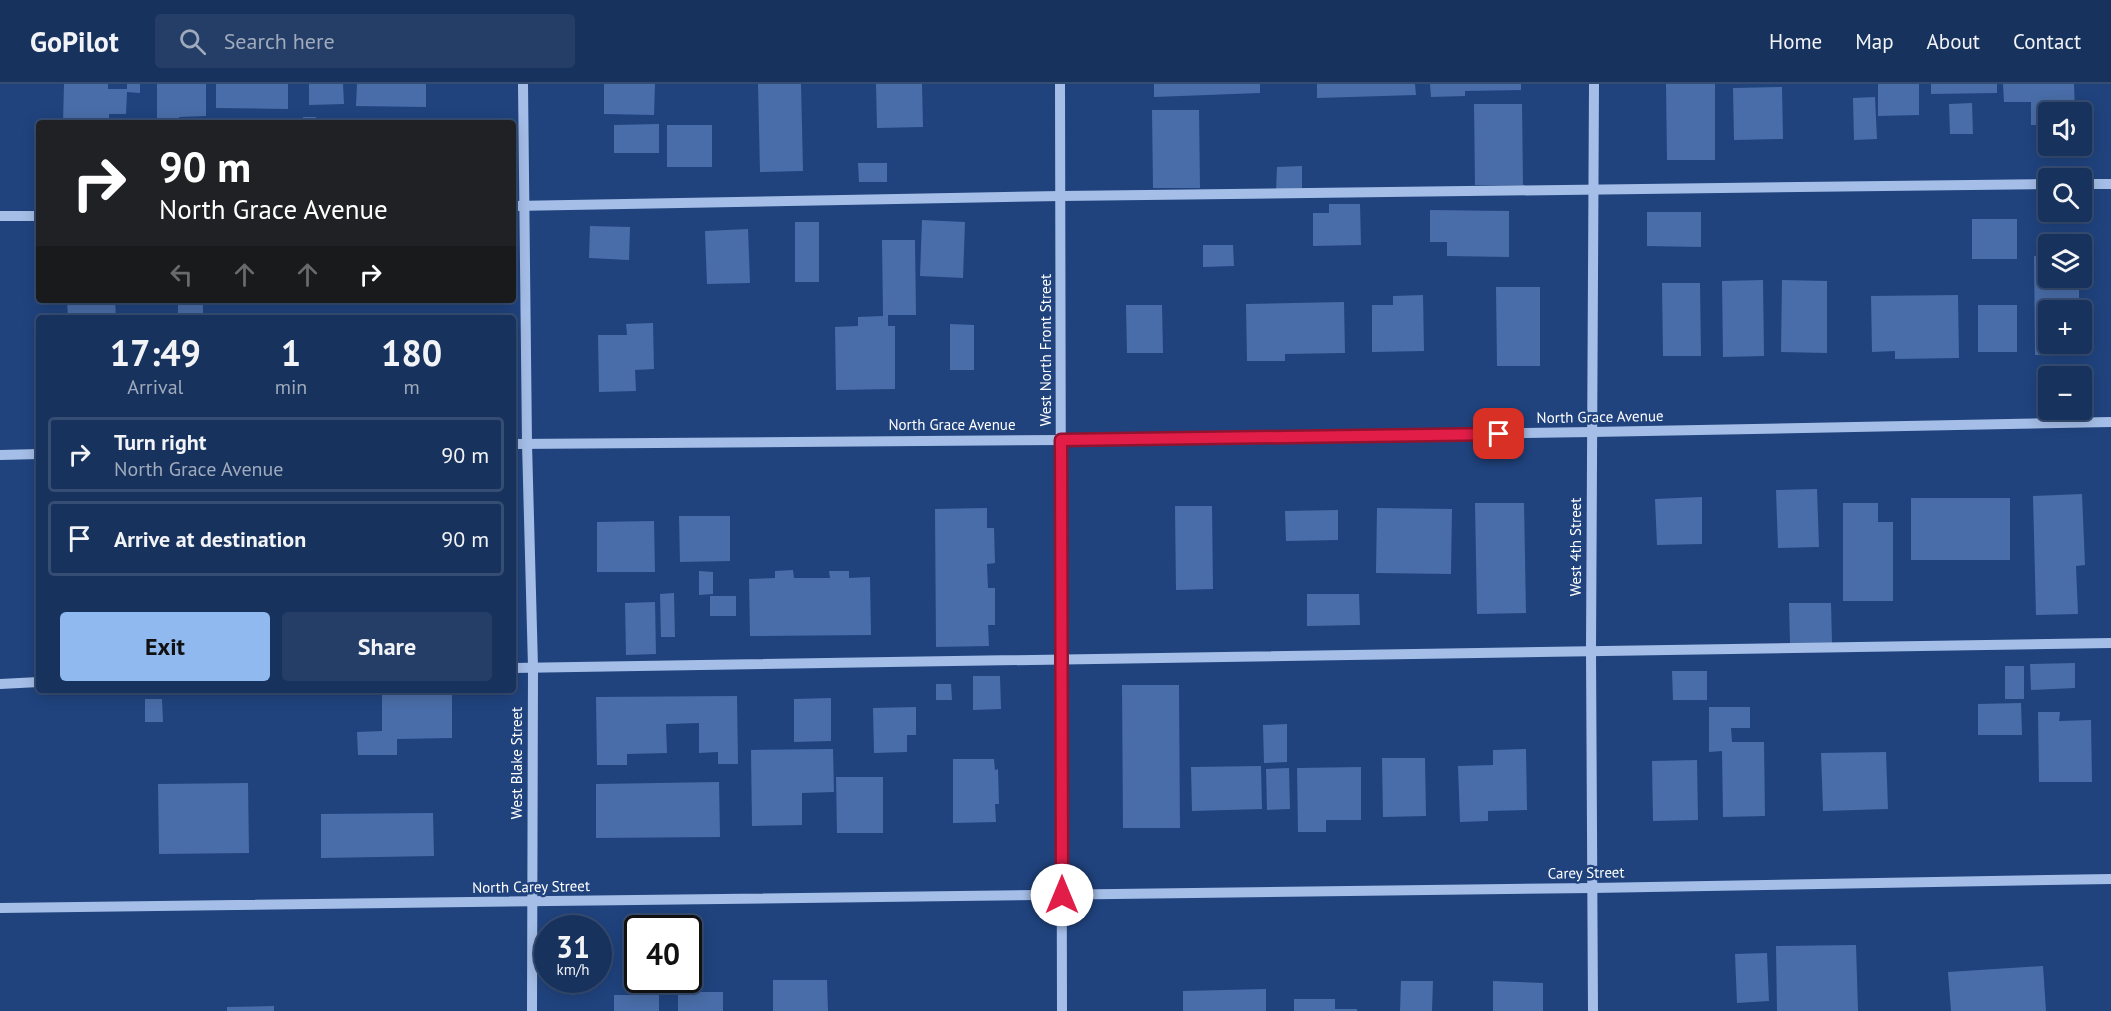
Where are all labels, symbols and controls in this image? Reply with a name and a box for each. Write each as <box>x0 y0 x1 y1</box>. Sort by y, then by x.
search box <box>155 14 575 68</box>
text: GoPilot <box>30 23 119 60</box>
icon: search <box>176 25 209 58</box>
text: Search here <box>224 27 335 55</box>
text: Home <box>1769 28 1822 55</box>
text: Map <box>1855 28 1894 55</box>
text: About <box>1927 28 1980 55</box>
text: Contact <box>2013 28 2081 55</box>
map controls <box>2038 102 2092 420</box>
button: sound <box>2038 102 2092 156</box>
text: 90 m <box>159 139 251 194</box>
icon: right <box>60 144 138 222</box>
button: search <box>2038 168 2092 222</box>
text: North Grace Avenue <box>159 192 388 226</box>
button: layers <box>2038 234 2092 288</box>
icon: left <box>165 258 198 291</box>
icon: ahead <box>228 258 261 291</box>
icon: ahead <box>291 258 324 291</box>
icon: right <box>354 258 387 291</box>
street label: West North Front Street <box>1036 274 1055 426</box>
button: + <box>2038 300 2092 354</box>
text: 17:49 <box>110 329 201 376</box>
text: 1 <box>281 329 301 376</box>
text: 180 <box>381 329 442 376</box>
button: − <box>2038 366 2092 420</box>
text: Arrival <box>127 374 183 400</box>
text: min <box>275 374 307 400</box>
text: m <box>404 374 420 400</box>
street label: North Grace Avenue <box>1536 406 1664 427</box>
pin <box>1473 408 1524 459</box>
street label: North Grace Avenue <box>888 415 1016 434</box>
icon: arrive <box>1482 417 1515 450</box>
text: Turn right <box>114 428 206 456</box>
icon: right <box>63 438 96 471</box>
text: 90 m <box>441 441 489 469</box>
text: North Grace Avenue <box>114 456 283 482</box>
street label: West 4th Street <box>1566 498 1585 596</box>
icon: arrive <box>63 522 96 555</box>
text: Arrive at destination <box>114 525 306 553</box>
text: 90 m <box>441 525 489 553</box>
button: Exit <box>60 612 270 681</box>
button: Share <box>282 612 492 681</box>
street label: West Blake Street <box>507 707 526 819</box>
street label: Carey Street <box>1547 862 1625 883</box>
position arrow <box>1030 863 1094 927</box>
street label: North Carey Street <box>472 876 590 897</box>
speed limit sign: 40 <box>624 915 702 993</box>
text: 31 <box>556 927 590 966</box>
text: km/h <box>557 960 589 979</box>

